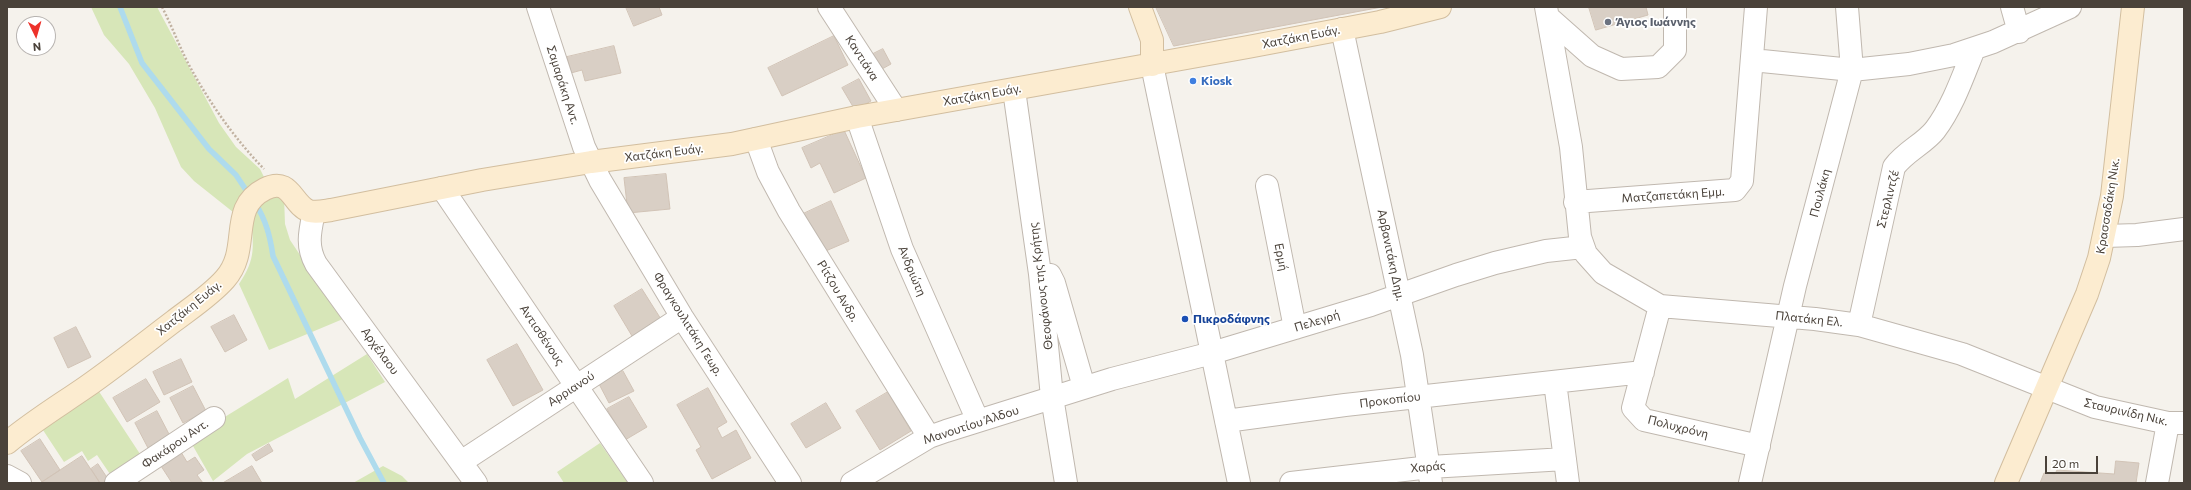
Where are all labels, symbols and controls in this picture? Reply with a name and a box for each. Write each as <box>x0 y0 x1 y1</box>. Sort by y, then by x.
place label: Άγιος Ιωάννης <box>1616 15 1696 29</box>
north arrow <box>16 16 56 56</box>
marker: Άγιος Ιωάννης <box>1603 17 1613 27</box>
street label: Χατζάκη Ευάγ. <box>1261 22 1341 52</box>
street label: Καντιάνα <box>842 33 882 83</box>
text: N <box>32 41 42 54</box>
street label: Σαμαράκη Αντ. <box>544 44 582 126</box>
place label: Kiosk <box>1201 74 1232 88</box>
marker: Kiosk <box>1188 76 1198 86</box>
street label: Χατζάκη Ευάγ. <box>942 81 1022 109</box>
street label: Χατζάκη Ευάγ. <box>624 141 704 165</box>
street label: Κρασσαδάκη Νικ. <box>2093 157 2123 255</box>
street label: Πουλάκη <box>1807 167 1833 219</box>
street label: Στερλιντζέ <box>1874 168 1902 230</box>
street label: Ματζαπετάκη Εμμ. <box>1621 184 1725 206</box>
street label: Αρβανιτάκη Δημ. <box>1374 208 1408 302</box>
street label: Θεοφάνους της Κρήτης <box>1026 221 1056 351</box>
street label: Ερμή <box>1271 242 1291 272</box>
street label: Ανδριώτη <box>895 244 929 298</box>
street label: Ρίτζου Ανδρ. <box>814 258 862 324</box>
street label: Φραγκουλιτάκη Γεωρ. <box>650 269 726 379</box>
street label: Χατζάκη Ευάγ. <box>154 278 224 338</box>
street label: Αντισθένους <box>517 302 567 368</box>
street label: Πελεγρή <box>1292 307 1342 335</box>
street label: Πλατάκη Ελ. <box>1775 308 1843 330</box>
place label: Πικροδάφνης <box>1193 312 1270 326</box>
marker: Πικροδάφνης <box>1180 314 1190 324</box>
street label: Αρχέλαου <box>358 325 402 377</box>
street label: Αρριανού <box>545 368 597 410</box>
street label: Προκοπίου <box>1359 389 1421 411</box>
street label: Σταυρινίδη Νικ. <box>2083 395 2169 429</box>
street label: Μανουτίου Άλδου <box>921 403 1021 447</box>
street label: Πολυχρόνη <box>1646 412 1710 442</box>
street label: Φακάρου Αντ. <box>139 416 211 472</box>
scale bar <box>2047 448 2100 474</box>
text: 20 m <box>2052 456 2079 470</box>
street label: Χαράς <box>1410 458 1446 476</box>

